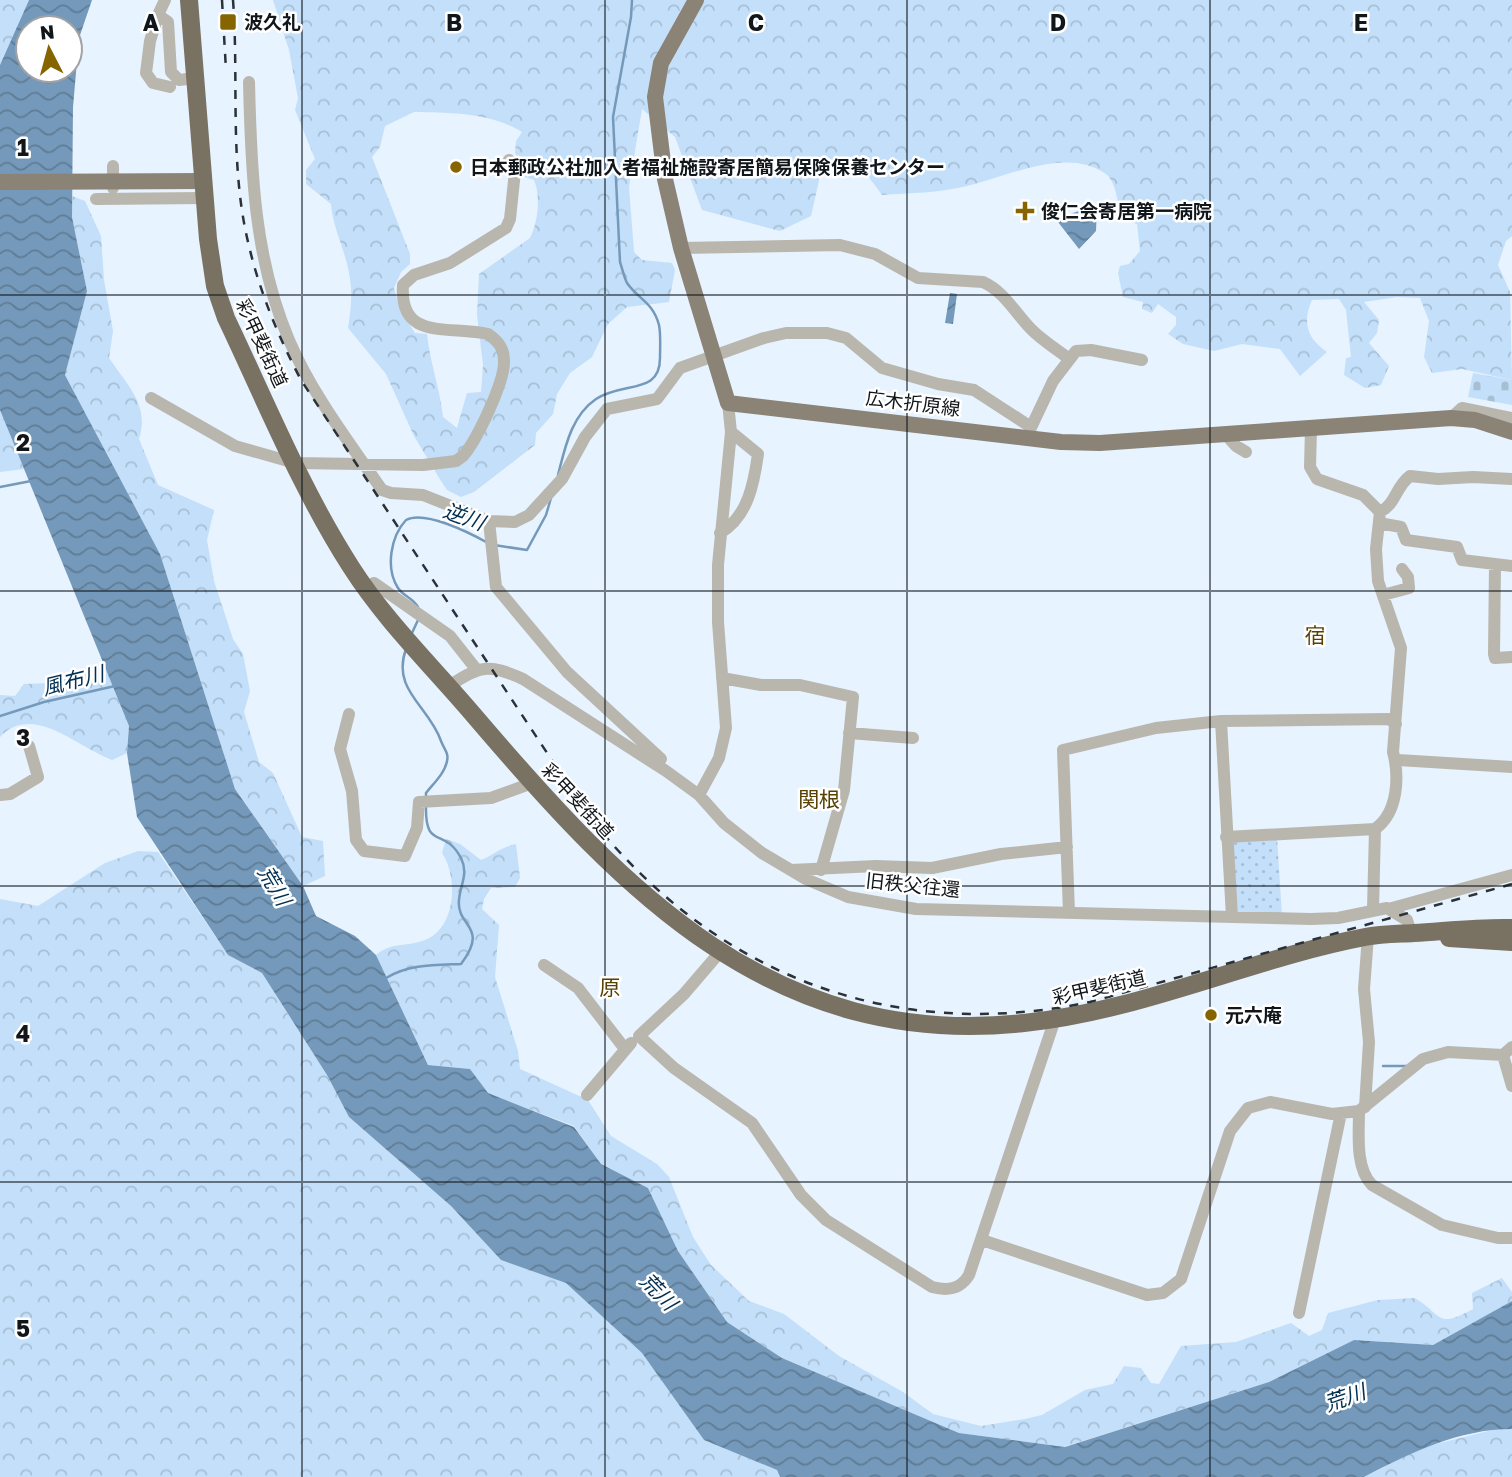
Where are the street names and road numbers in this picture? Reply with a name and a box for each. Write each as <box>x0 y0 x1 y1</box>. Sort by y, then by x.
street label: 彩甲斐街道 <box>232 295 293 391</box>
street label: 広木折原線 <box>865 385 962 420</box>
street label: 彩甲斐街道 <box>538 758 619 843</box>
street label: 旧秩父往還 <box>865 868 962 901</box>
street label: 彩甲斐街道 <box>1050 965 1148 1008</box>

